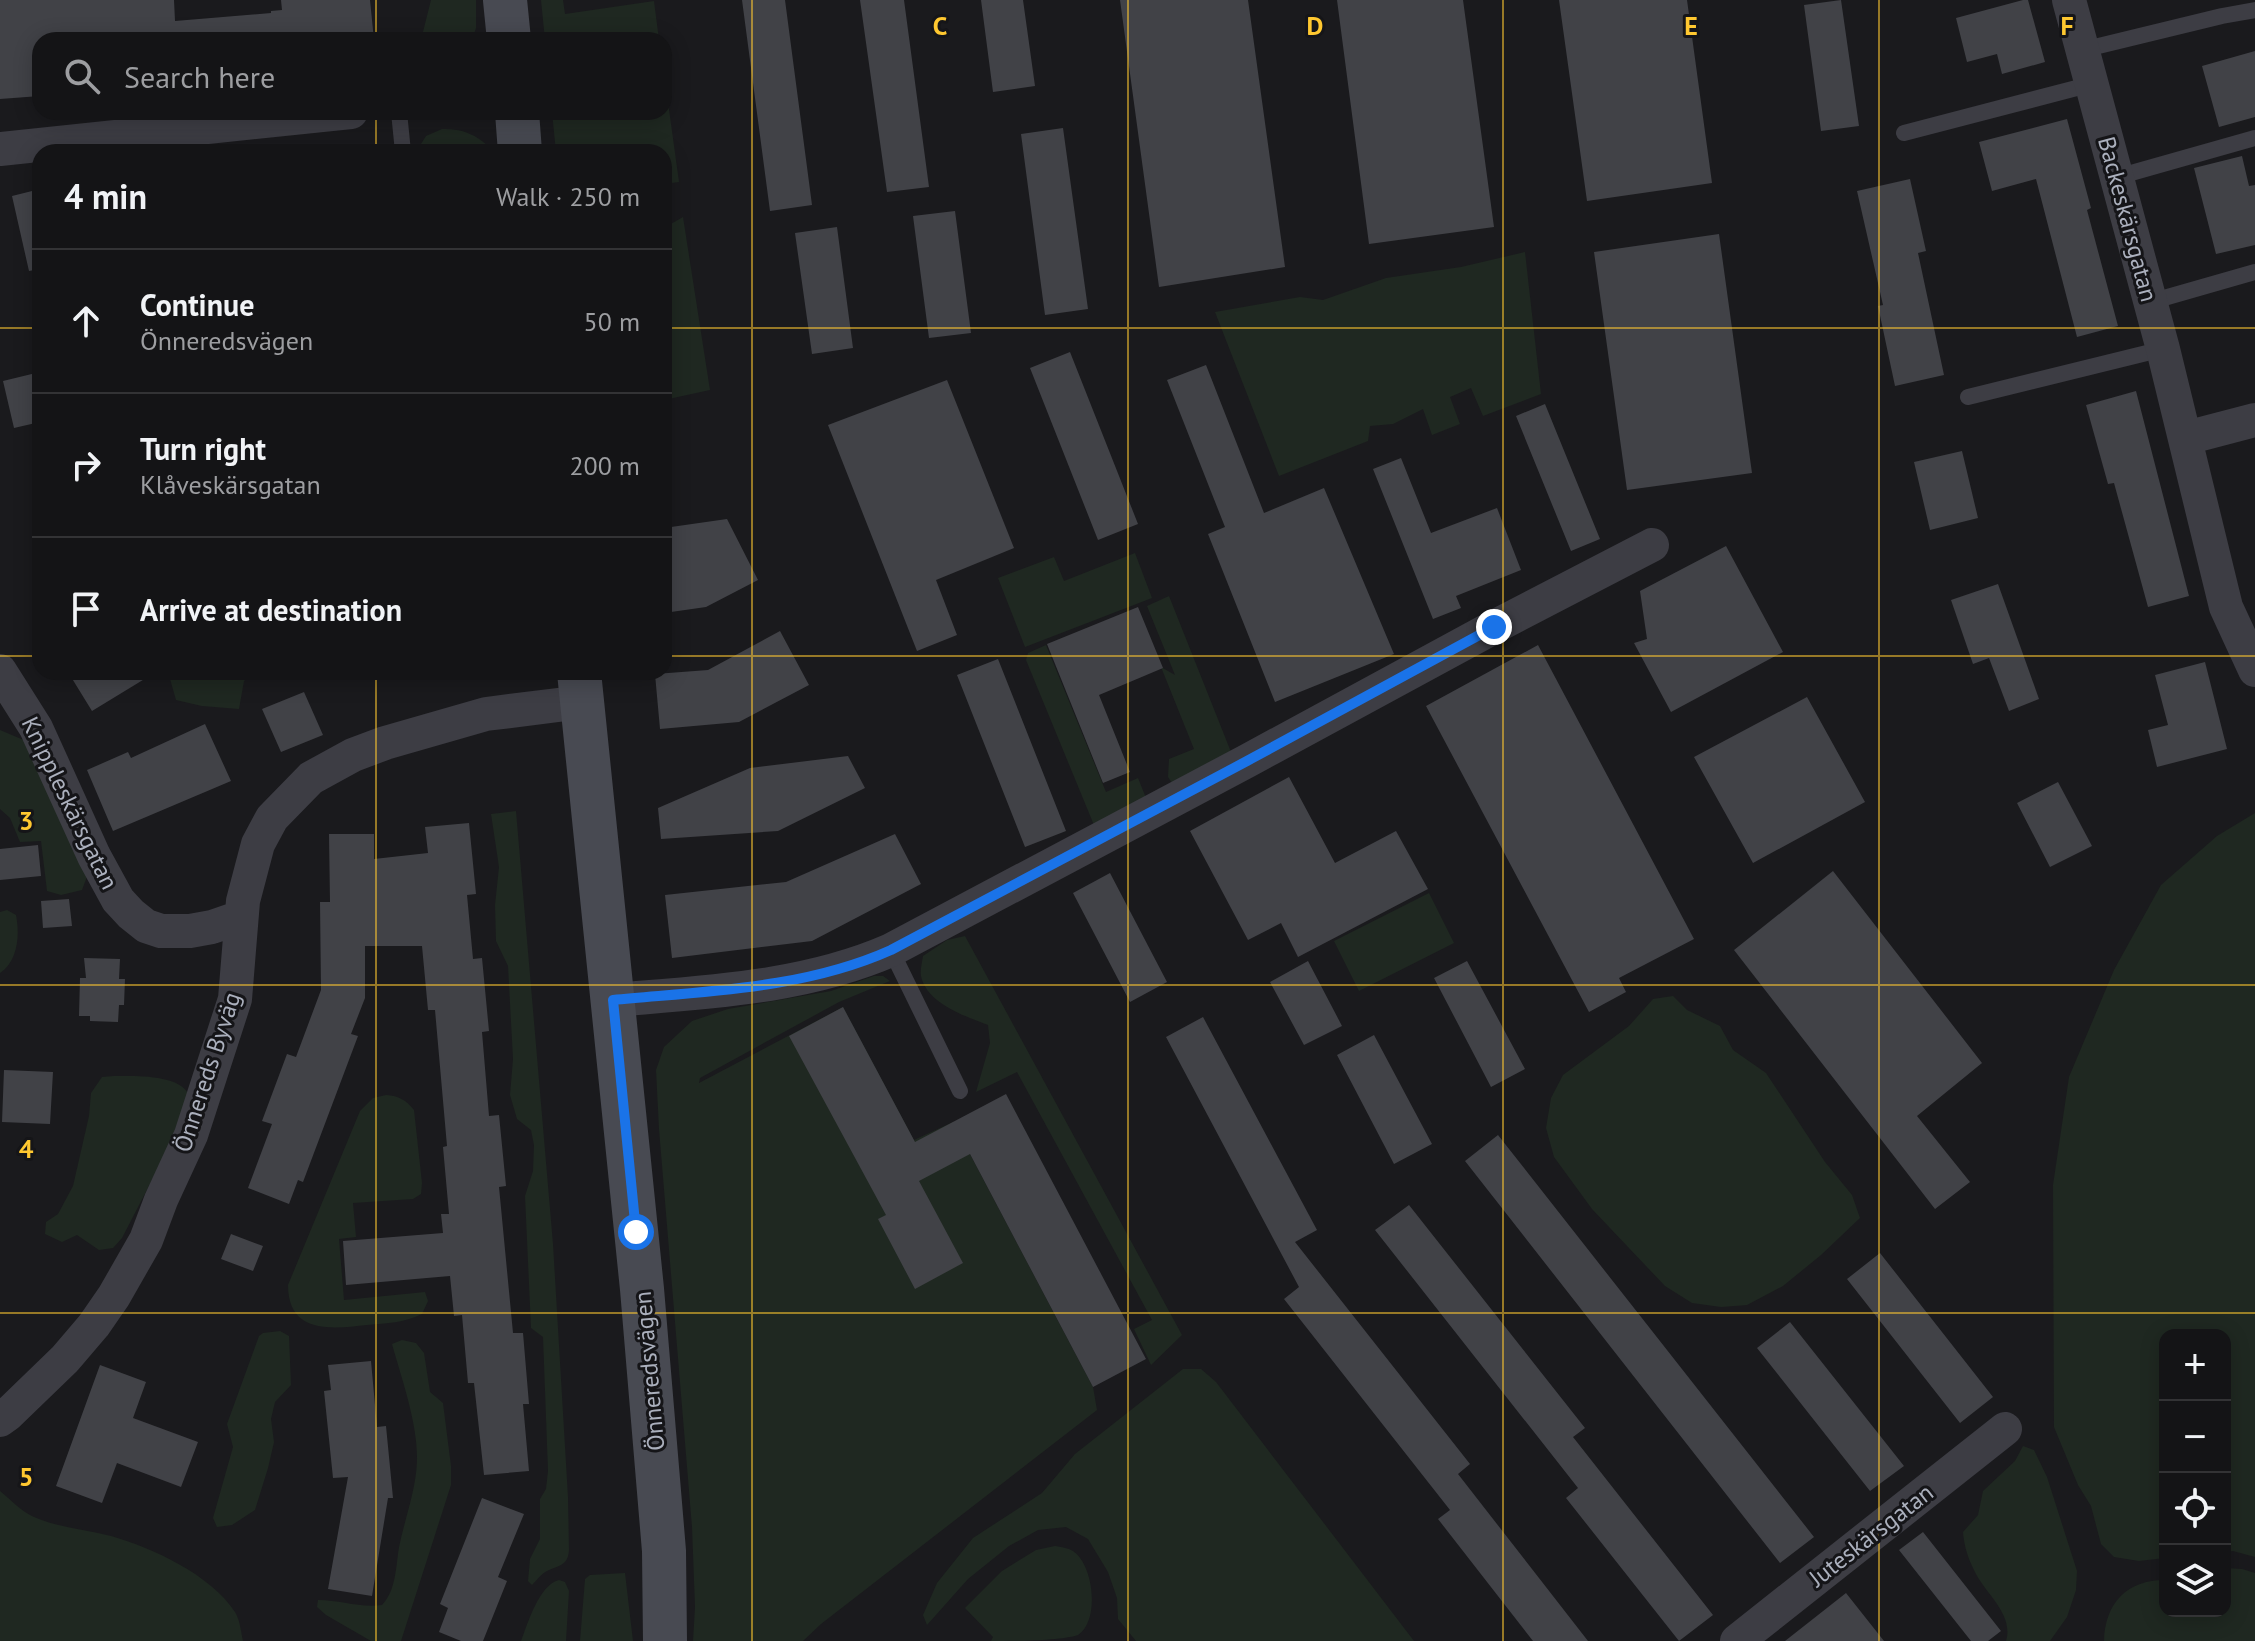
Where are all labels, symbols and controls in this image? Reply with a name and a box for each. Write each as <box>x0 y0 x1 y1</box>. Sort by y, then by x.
text: C <box>933 9 947 42</box>
text: D <box>1307 9 1323 42</box>
text: E <box>1684 9 1698 42</box>
text: F <box>2060 9 2074 42</box>
search box <box>32 32 672 120</box>
icon: search <box>60 54 104 98</box>
text: Search here <box>124 57 275 96</box>
street label: Backeskärsgatan <box>2091 133 2165 305</box>
text: 4 min <box>64 174 147 218</box>
text: Walk · 250 m <box>496 180 640 213</box>
text: Continue <box>140 285 254 324</box>
icon: ahead <box>64 299 108 343</box>
text: 50 m <box>584 305 640 338</box>
text: Önneredsvägen <box>140 324 313 357</box>
text: Turn right <box>140 429 266 468</box>
icon: right <box>64 443 108 487</box>
text: 200 m <box>569 449 640 482</box>
text: Klåveskärsgatan <box>140 468 321 501</box>
icon: arrive <box>64 587 108 631</box>
text: Arrive at destination <box>140 590 402 629</box>
route end <box>1476 609 1512 645</box>
street label: Knippleskärsgatan <box>15 712 125 894</box>
text: 3 <box>19 804 33 837</box>
street label: Önnereds Byväg <box>167 988 247 1156</box>
text: 4 <box>19 1132 34 1165</box>
route start <box>618 1214 654 1250</box>
street label: Önneredsvägen <box>627 1290 671 1452</box>
map controls <box>2159 1329 2231 1617</box>
button: + <box>2159 1329 2231 1401</box>
button: − <box>2159 1401 2231 1473</box>
text: 5 <box>19 1460 33 1493</box>
button: locate <box>2159 1473 2231 1545</box>
street label: Juteskärsgatan <box>1802 1477 1940 1594</box>
button: layers <box>2159 1545 2231 1617</box>

